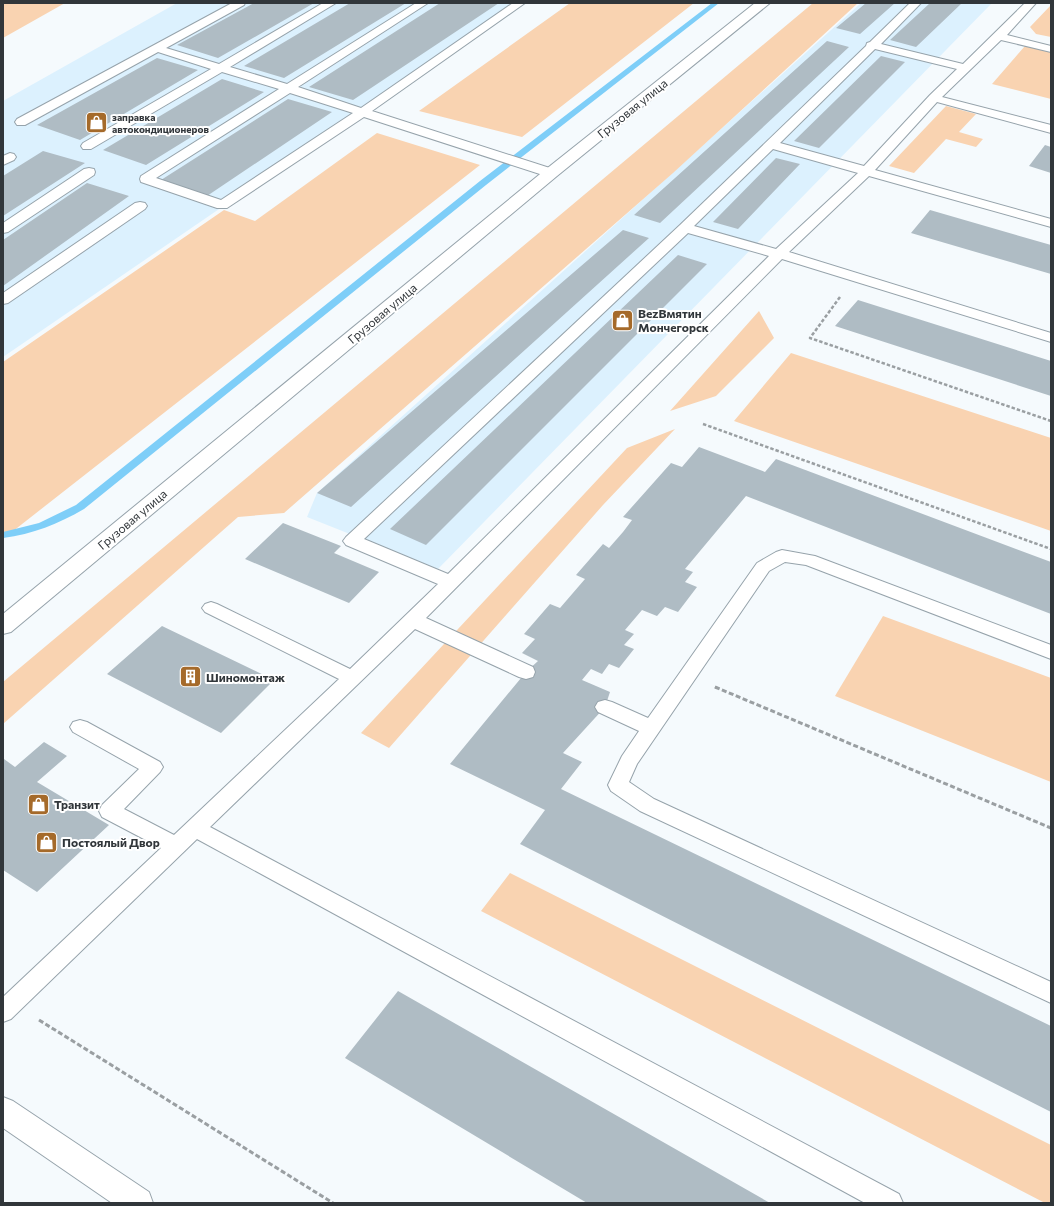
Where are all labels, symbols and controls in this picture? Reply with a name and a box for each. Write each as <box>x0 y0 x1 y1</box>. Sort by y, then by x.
street label: Грузовая улица <box>594 76 670 140</box>
shop icon: заправка автокондиционеров <box>84 110 110 136</box>
place label: заправка автокондиционеров <box>112 111 209 135</box>
street label: Грузовая улица <box>345 280 419 346</box>
place label: BezВмятин Мончегорск <box>638 306 709 334</box>
shop icon: BezВмятин Мончегорск <box>610 307 636 333</box>
street label: Грузовая улица <box>95 486 169 552</box>
building icon: Шиномонтаж <box>177 664 203 690</box>
place label: Шиномонтаж <box>206 670 286 684</box>
shop icon: Транзит <box>25 791 51 817</box>
place label: Транзит <box>54 797 100 811</box>
shop icon: Постоялый Двор <box>33 829 59 855</box>
place label: Постоялый Двор <box>62 835 160 849</box>

